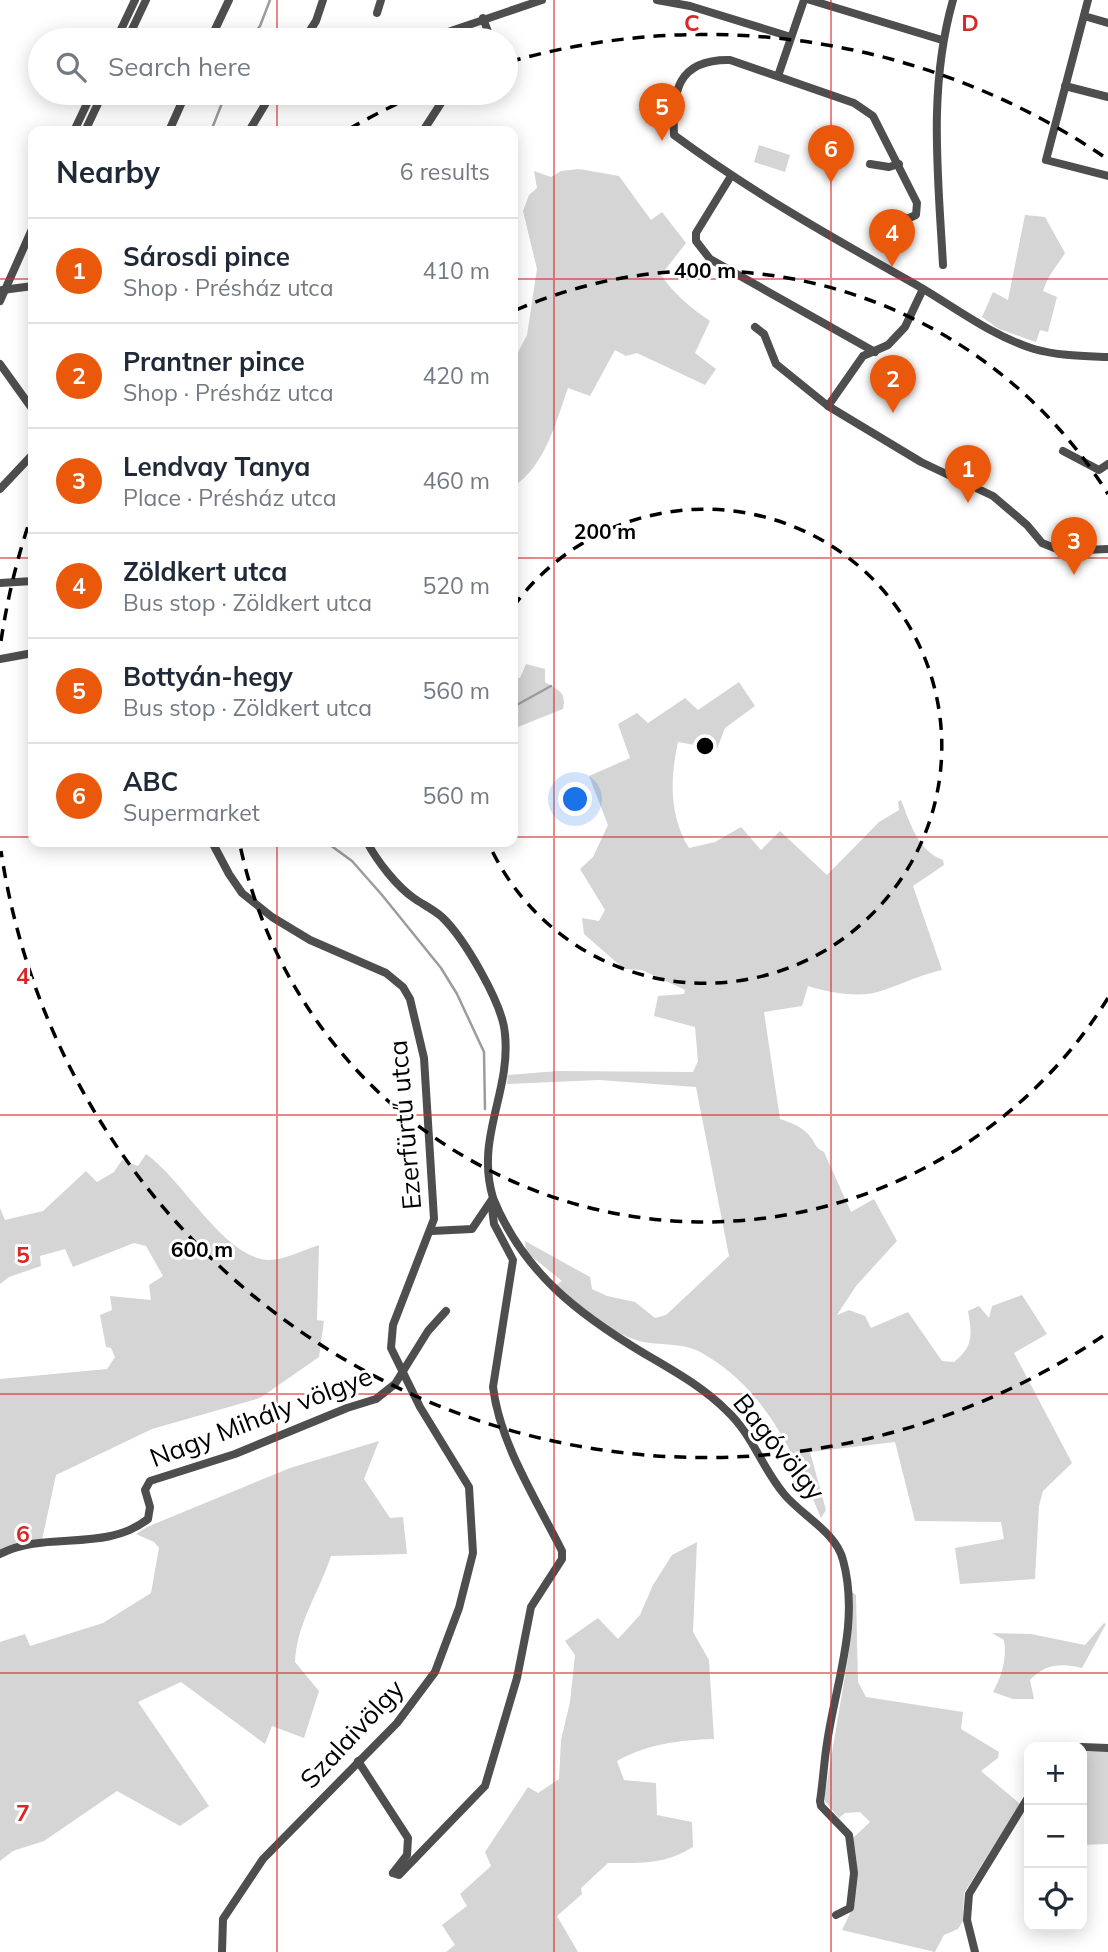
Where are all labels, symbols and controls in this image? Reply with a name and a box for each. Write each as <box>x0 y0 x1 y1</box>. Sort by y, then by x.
text: C <box>684 8 700 37</box>
text: D <box>961 8 979 37</box>
search box <box>28 28 518 105</box>
icon: search <box>52 48 90 86</box>
text: Search here <box>108 50 251 83</box>
pin: 5 <box>639 83 685 141</box>
pin: 6 <box>808 125 854 183</box>
text: Nearby <box>56 153 160 191</box>
text: 6 results <box>400 157 490 186</box>
pin: 4 <box>869 209 915 267</box>
text: Sárosdi pince <box>123 240 290 273</box>
text: 1 <box>72 256 86 285</box>
text: 410 m <box>422 256 490 285</box>
text: 400 m <box>674 257 736 283</box>
text: Shop · Présház utca <box>123 273 333 302</box>
text: Prantner pince <box>123 345 305 378</box>
pin: 2 <box>870 355 916 413</box>
text: 2 <box>72 361 86 390</box>
text: 420 m <box>422 361 490 390</box>
text: Shop · Présház utca <box>123 378 333 407</box>
pin: 1 <box>945 445 991 503</box>
text: Lendvay Tanya <box>123 450 310 483</box>
text: 3 <box>72 466 86 495</box>
text: 460 m <box>422 466 490 495</box>
text: Place · Présház utca <box>123 483 337 512</box>
pin: 3 <box>1051 517 1097 575</box>
text: 200 m <box>574 518 636 544</box>
text: Zöldkert utca <box>123 555 287 588</box>
text: 4 <box>72 571 86 600</box>
text: 520 m <box>422 571 490 600</box>
text: Bus stop · Zöldkert utca <box>123 588 372 617</box>
text: Bottyán-hegy <box>123 660 293 693</box>
text: 5 <box>72 676 86 705</box>
text: 560 m <box>422 676 490 705</box>
text: Bus stop · Zöldkert utca <box>123 693 372 722</box>
centre of rings <box>693 734 717 758</box>
text: ABC <box>123 765 178 798</box>
text: 6 <box>72 781 86 810</box>
text: 560 m <box>422 781 490 810</box>
your location <box>558 782 592 816</box>
text: Supermarket <box>123 798 260 827</box>
text: 4 <box>16 961 30 990</box>
street label: Ezerfürtű utca <box>381 1039 428 1211</box>
text: 600 m <box>171 1236 233 1262</box>
text: 5 <box>16 1240 30 1269</box>
street label: Nagy Mihály völgye <box>145 1359 377 1474</box>
street label: Bagóvölgy <box>726 1387 833 1507</box>
text: 6 <box>16 1519 30 1548</box>
street label: Szalaivölgy <box>293 1672 411 1795</box>
map controls <box>1024 1742 1087 1931</box>
button: + <box>1024 1742 1087 1805</box>
text: 7 <box>16 1798 30 1827</box>
button: − <box>1024 1805 1087 1868</box>
button: locate <box>1024 1868 1087 1931</box>

